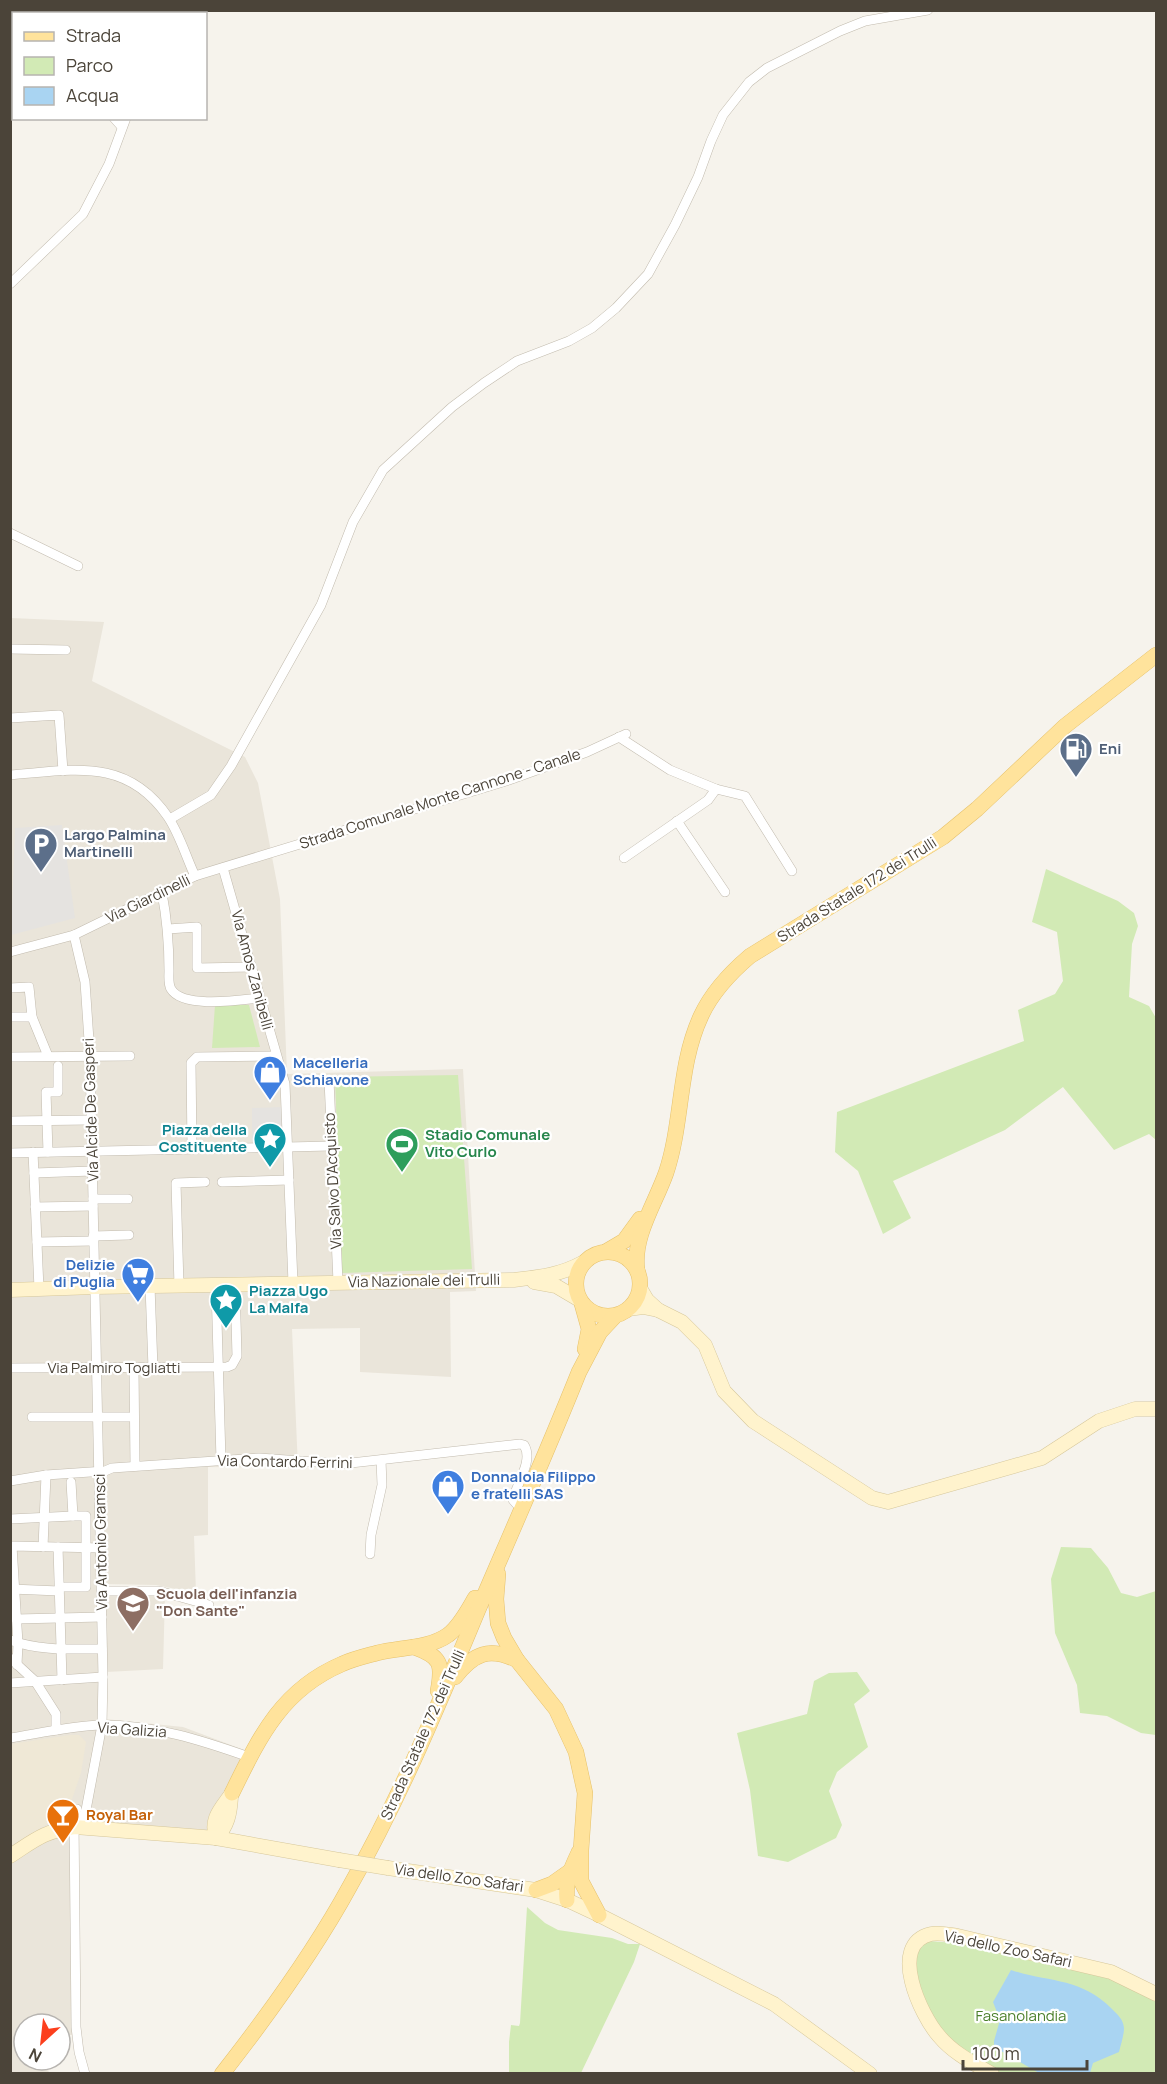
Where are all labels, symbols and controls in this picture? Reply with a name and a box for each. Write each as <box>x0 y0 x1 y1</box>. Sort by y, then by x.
legend <box>12 12 207 120</box>
text: Strada <box>66 23 121 47</box>
text: Parco <box>66 53 113 77</box>
text: Acqua <box>66 83 119 107</box>
fuel station icon: Eni <box>1058 731 1094 778</box>
place label: Eni <box>1099 738 1121 759</box>
street label: Strada Comunale Monte Cannone - Canale <box>296 743 583 854</box>
place label: Largo Palmina Martinelli <box>64 824 166 862</box>
parking icon: Largo Palmina Martinelli <box>23 826 59 873</box>
street label: Strada Statale 172 dei Trulli <box>773 832 940 947</box>
street label: Via Giardinelli <box>102 869 194 928</box>
street label: Via Amos Zanibelli <box>226 907 279 1032</box>
street label: Via Alcide De Gasperi <box>77 1038 104 1182</box>
place label: Macelleria Schiavone <box>293 1052 369 1090</box>
shop icon: Macelleria Schiavone <box>252 1054 288 1101</box>
street label: Via Salvo D'Acquisto <box>318 1112 347 1250</box>
place label: Piazza della Costituente <box>159 1119 247 1157</box>
place icon: Piazza della Costituente <box>252 1121 288 1168</box>
place label: Stadio Comunale Vito Curlo <box>425 1124 550 1162</box>
sports icon: Stadio Comunale Vito Curlo <box>384 1126 420 1173</box>
place label: Delizie di Puglia <box>53 1254 115 1292</box>
supermarket icon: Delizie di Puglia <box>120 1256 156 1303</box>
street label: Via Nazionale dei Trulli <box>348 1269 500 1292</box>
place label: Piazza Ugo La Malfa <box>249 1280 328 1318</box>
place icon: Piazza Ugo La Malfa <box>208 1282 244 1329</box>
street label: Via Palmiro Togliatti <box>48 1357 180 1378</box>
street label: Via Contardo Ferrini <box>217 1450 353 1473</box>
place label: Donnaloia Filippo e fratelli SAS <box>471 1466 596 1504</box>
shop icon: Donnaloia Filippo e fratelli SAS <box>430 1468 466 1515</box>
street label: Via Antonio Gramsci <box>89 1473 112 1611</box>
place label: Scuola dell'infanzia "Don Sante" <box>156 1583 297 1621</box>
school or university icon: Scuola dell'infanzia "Don Sante" <box>115 1585 151 1632</box>
street label: Strada Statale 172 dei Trulli <box>375 1646 470 1823</box>
street label: Via Galizia <box>97 1717 167 1742</box>
bar icon: Royal Bar <box>45 1797 81 1844</box>
place label: Royal Bar <box>86 1804 153 1825</box>
street label: Via dello Zoo Safari <box>393 1858 525 1897</box>
street label: Via dello Zoo Safari <box>942 1925 1074 1972</box>
park label: Fasanolandia <box>976 2005 1066 2026</box>
north arrow <box>12 2012 72 2072</box>
scale bar <box>963 2033 1088 2071</box>
text: 100 m <box>972 2041 1020 2065</box>
text: N <box>25 2043 45 2068</box>

